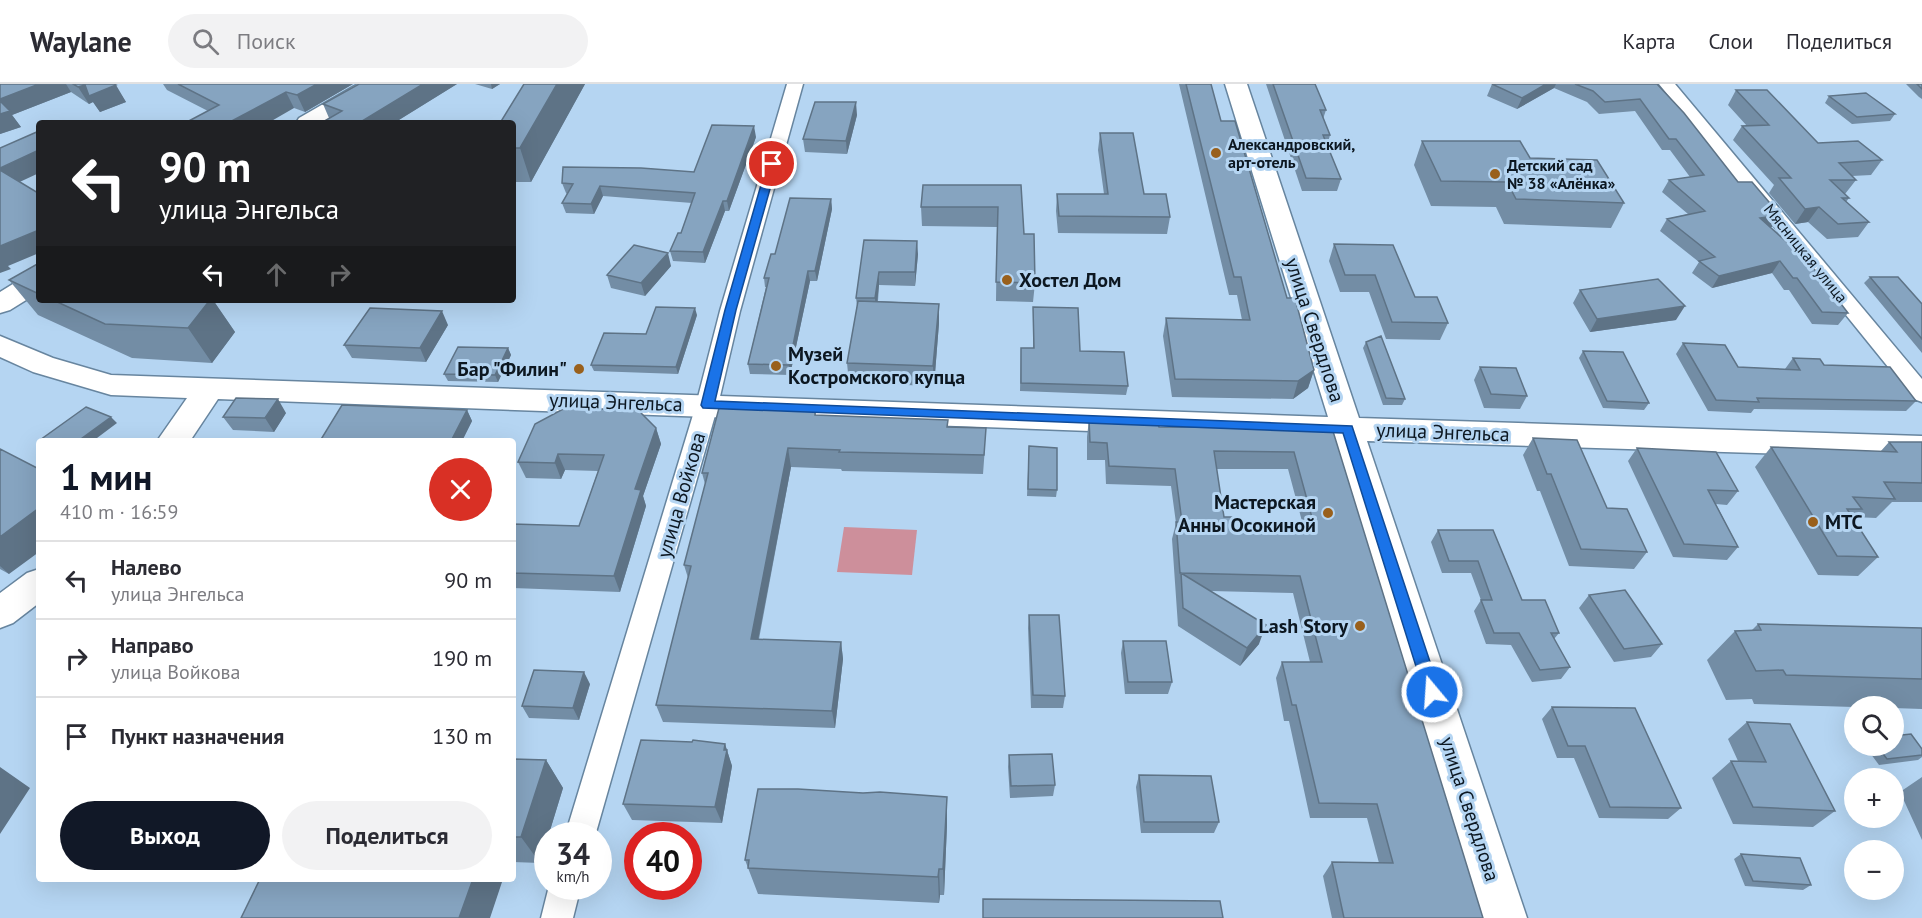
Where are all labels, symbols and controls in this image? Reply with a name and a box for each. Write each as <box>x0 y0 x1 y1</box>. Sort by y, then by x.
search box <box>168 14 588 68</box>
text: Waylane <box>30 23 132 60</box>
icon: search <box>189 25 222 58</box>
text: Поиск <box>237 27 295 55</box>
text: Карта <box>1622 28 1675 55</box>
text: Слои <box>1708 28 1753 55</box>
text: Поделиться <box>1786 28 1892 55</box>
place label: Александровский, арт-отель <box>1228 134 1355 172</box>
pin <box>746 138 797 189</box>
text: 90 m <box>159 139 251 194</box>
icon: left <box>60 144 138 222</box>
marker: Александровский, арт-отель <box>1209 146 1223 160</box>
icon: arrive <box>755 147 788 180</box>
place label: Детский сад № 38 «Алёнка» <box>1507 155 1615 193</box>
marker: Детский сад № 38 «Алёнка» <box>1488 167 1502 181</box>
text: улица Энгельса <box>159 192 339 226</box>
street label: Мясницкая улица <box>1760 199 1852 307</box>
street label: улица Свердлова <box>1279 254 1351 406</box>
icon: left <box>197 258 230 291</box>
icon: ahead <box>260 258 293 291</box>
icon: right <box>323 258 356 291</box>
place label: Хостел Дом <box>1019 267 1121 293</box>
marker: Хостел Дом <box>1000 273 1014 287</box>
place label: Музей Костромского купца <box>788 341 965 390</box>
place label: Бар "Филин" <box>457 356 567 382</box>
marker: Музей Костромского купца <box>769 359 783 373</box>
marker: Бар "Филин" <box>572 362 586 376</box>
street label: улица Энгельса <box>549 387 683 417</box>
street label: улица Энгельса <box>1376 417 1510 447</box>
street label: улица Войкова <box>651 429 711 561</box>
text: 1 мин <box>60 453 152 500</box>
button: close <box>429 458 492 521</box>
place label: Мастерская Анны Осокиной <box>1178 489 1316 538</box>
text: 410 m · 16:59 <box>60 499 178 525</box>
marker: Мастерская Анны Осокиной <box>1321 506 1335 520</box>
place label: МТС <box>1825 509 1863 535</box>
marker: МТС <box>1806 515 1820 529</box>
text: Налево <box>111 553 182 581</box>
icon: left <box>60 564 93 597</box>
text: 90 m <box>444 566 492 594</box>
text: улица Энгельса <box>111 581 244 607</box>
place label: Lash Story <box>1259 613 1348 639</box>
marker: Lash Story <box>1353 619 1367 633</box>
text: Направо <box>111 631 194 659</box>
icon: right <box>60 642 93 675</box>
text: 190 m <box>432 644 492 672</box>
text: улица Войкова <box>111 659 241 685</box>
position arrow <box>1400 660 1464 724</box>
map controls <box>1844 696 1904 900</box>
button: search <box>1844 696 1904 756</box>
icon: arrive <box>60 720 93 753</box>
text: Пункт назначения <box>111 722 284 750</box>
text: 130 m <box>432 722 492 750</box>
street label: улица Свердлова <box>1434 733 1506 885</box>
button: + <box>1844 768 1904 828</box>
button: Выход <box>60 801 270 870</box>
button: Поделиться <box>282 801 492 870</box>
speed limit sign: 40 <box>624 822 702 900</box>
text: 34 <box>556 834 590 873</box>
button: − <box>1844 840 1904 900</box>
text: km/h <box>557 867 589 886</box>

